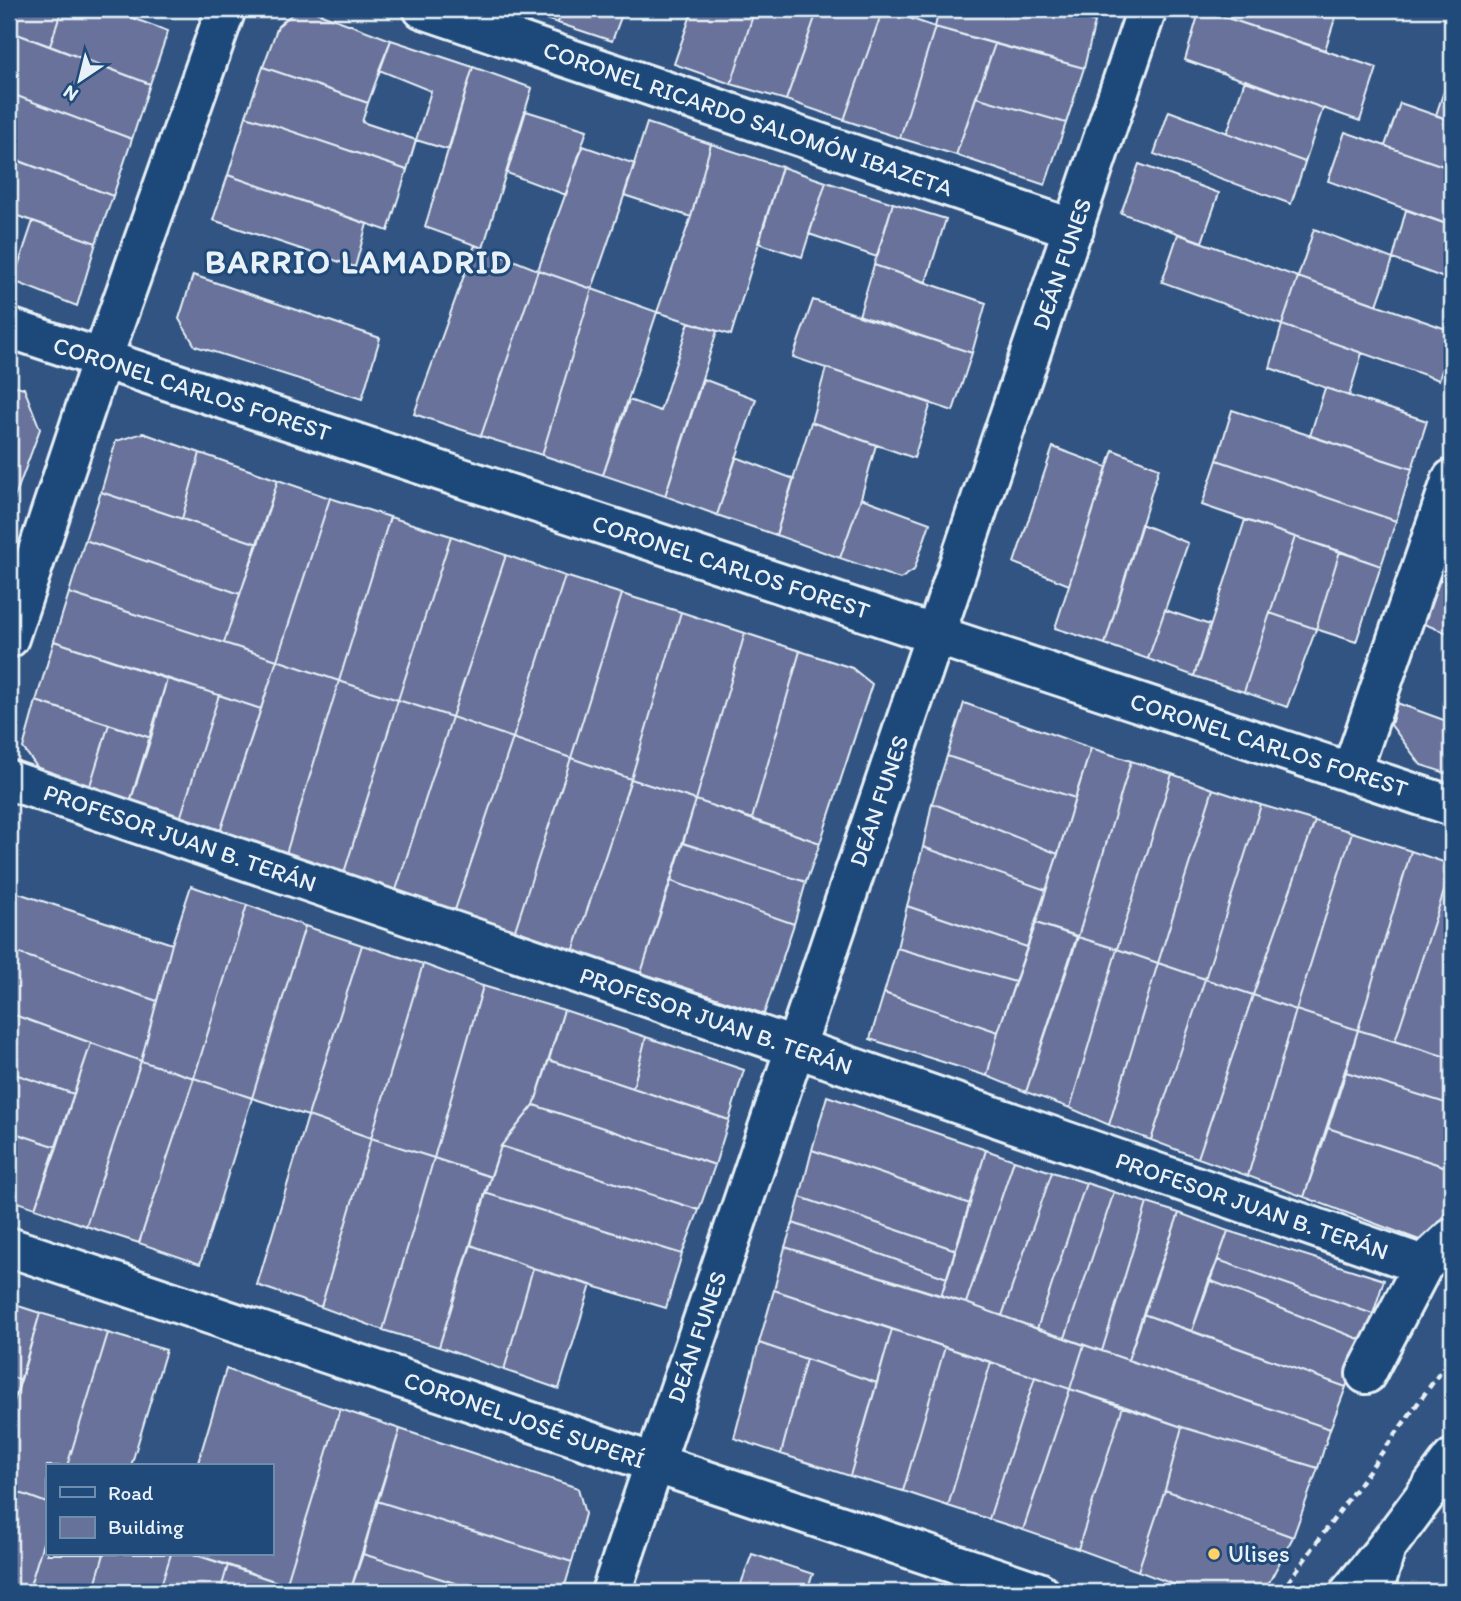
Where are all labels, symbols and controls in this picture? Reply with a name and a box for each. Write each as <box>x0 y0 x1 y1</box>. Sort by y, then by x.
street label: CORONEL RICARDO SALOMÓN IBAZETA <box>539 35 957 202</box>
north arrow <box>46 46 116 116</box>
text: N <box>59 80 82 107</box>
street label: DEÁN FUNES <box>1025 194 1098 333</box>
district label: BARRIO LAMADRID <box>205 243 513 281</box>
street label: CORONEL CARLOS FOREST <box>50 330 335 447</box>
street label: CORONEL CARLOS FOREST <box>589 508 874 625</box>
street label: CORONEL CARLOS FOREST <box>1127 686 1412 803</box>
street label: DEÁN FUNES <box>842 731 915 870</box>
street label: PROFESOR JUAN B. TERÁN <box>40 777 320 898</box>
street label: PROFESOR JUAN B. TERÁN <box>576 960 856 1081</box>
street label: PROFESOR JUAN B. TERÁN <box>1112 1145 1392 1266</box>
street label: DEÁN FUNES <box>660 1267 733 1406</box>
street label: CORONEL JOSÉ SUPERÍ <box>400 1365 648 1474</box>
legend <box>46 1464 273 1556</box>
text: Road <box>108 1480 154 1505</box>
text: Building <box>108 1514 184 1539</box>
place label: Ulises <box>1228 1539 1290 1568</box>
marker: Ulises <box>1206 1546 1222 1562</box>

